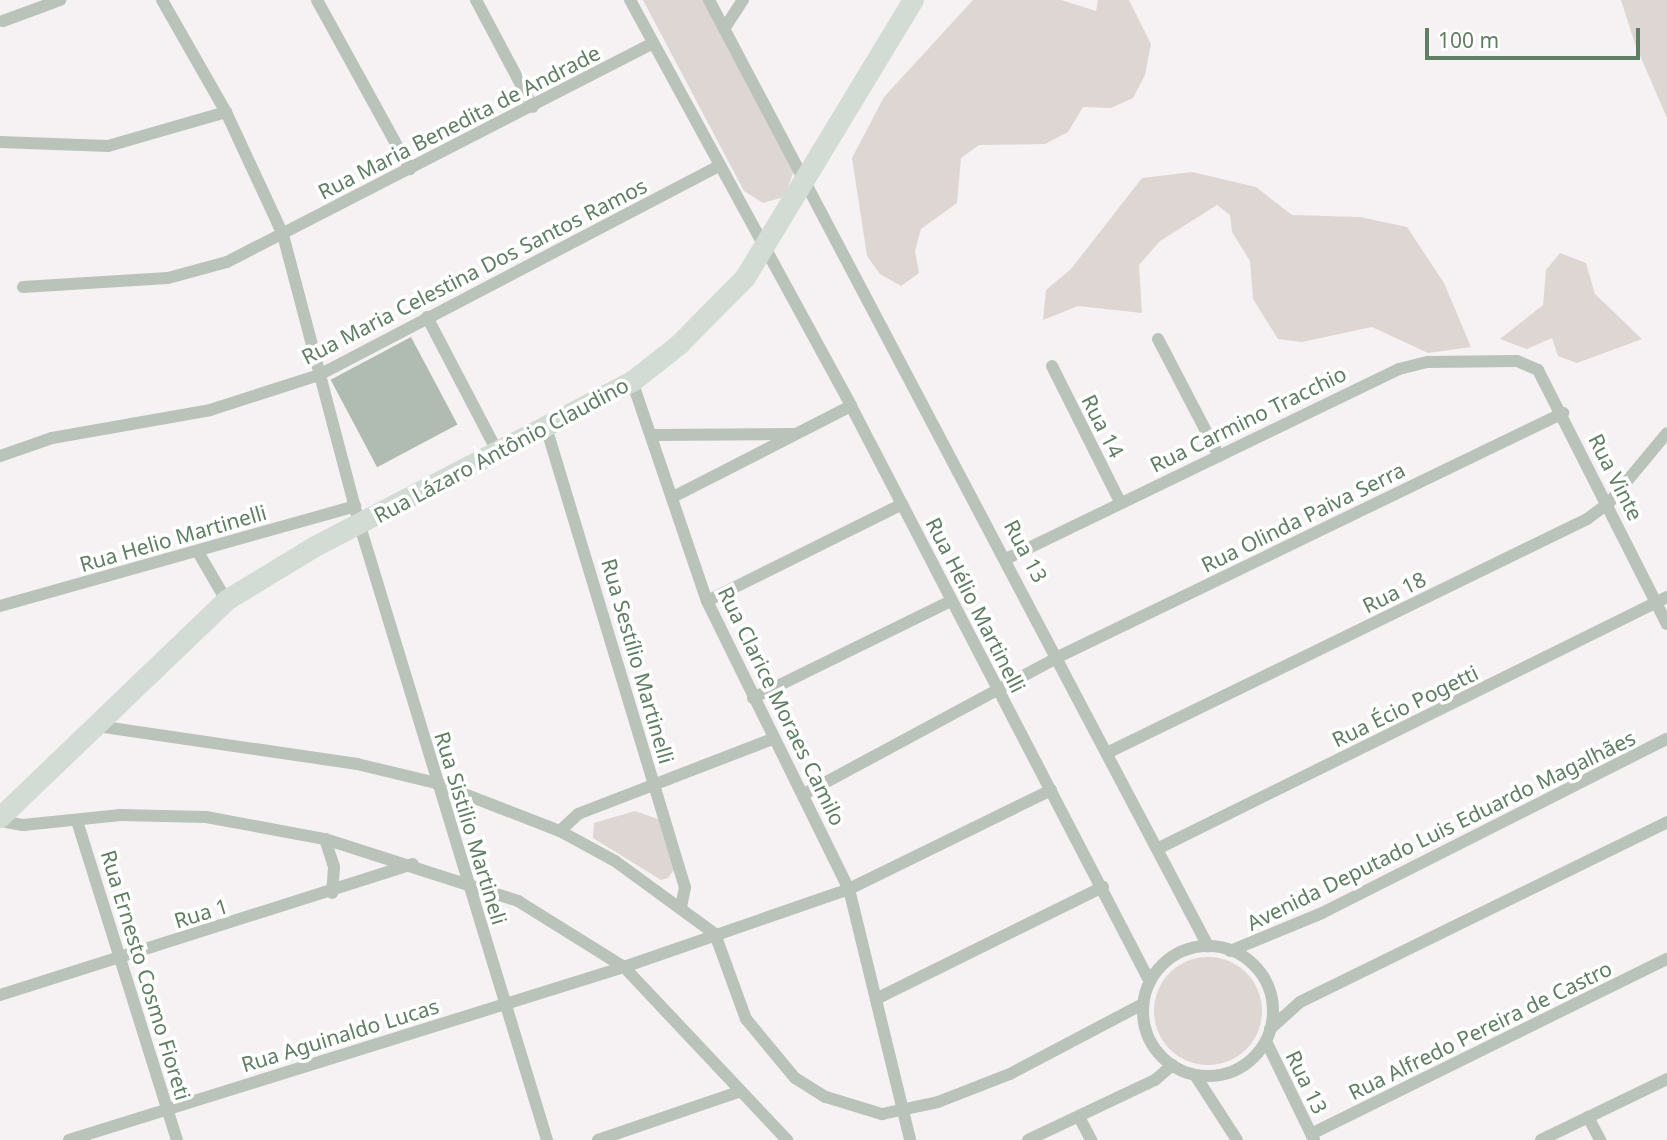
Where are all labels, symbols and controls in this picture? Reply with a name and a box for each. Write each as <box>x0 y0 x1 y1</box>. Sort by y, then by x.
scale bar <box>1429 14 1644 58</box>
text: 100 m <box>1438 26 1499 54</box>
street label: Rua Maria Benedita de Andrade <box>314 40 604 204</box>
street label: Rua Maria Celestina Dos Santos Ramos <box>297 173 651 369</box>
street label: Rua Carmino Tracchio <box>1146 361 1350 477</box>
street label: Rua Lázaro Antônio Claudino <box>369 372 633 528</box>
street label: Rua 14 <box>1076 390 1130 462</box>
street label: Rua Vinte <box>1584 430 1648 524</box>
street label: Rua Olinda Paiva Serra <box>1197 457 1409 577</box>
street label: Rua Helio Martinelli <box>77 499 269 577</box>
street label: Rua Hélio Martinelli <box>921 513 1031 697</box>
street label: Rua 13 <box>999 515 1053 587</box>
street label: Rua Sestílio Martinelli <box>597 555 679 767</box>
street label: Rua 18 <box>1358 566 1430 618</box>
street label: Rua Clarice Moraes Camilo <box>713 582 851 830</box>
street label: Rua Écio Pogetti <box>1328 660 1482 752</box>
street label: Avenida Deputado Luis Eduardo Magalhães <box>1243 725 1639 935</box>
street label: Rua Sistilio Martineli <box>430 728 512 928</box>
street label: Rua Ernesto Cosmo Fioreti <box>96 847 196 1103</box>
street label: Rua 1 <box>171 893 231 933</box>
street label: Rua Alfredo Pereira de Castro <box>1344 955 1616 1105</box>
street label: Rua Aguinaldo Lucas <box>238 993 442 1077</box>
street label: Rua 13 <box>1281 1046 1333 1118</box>

